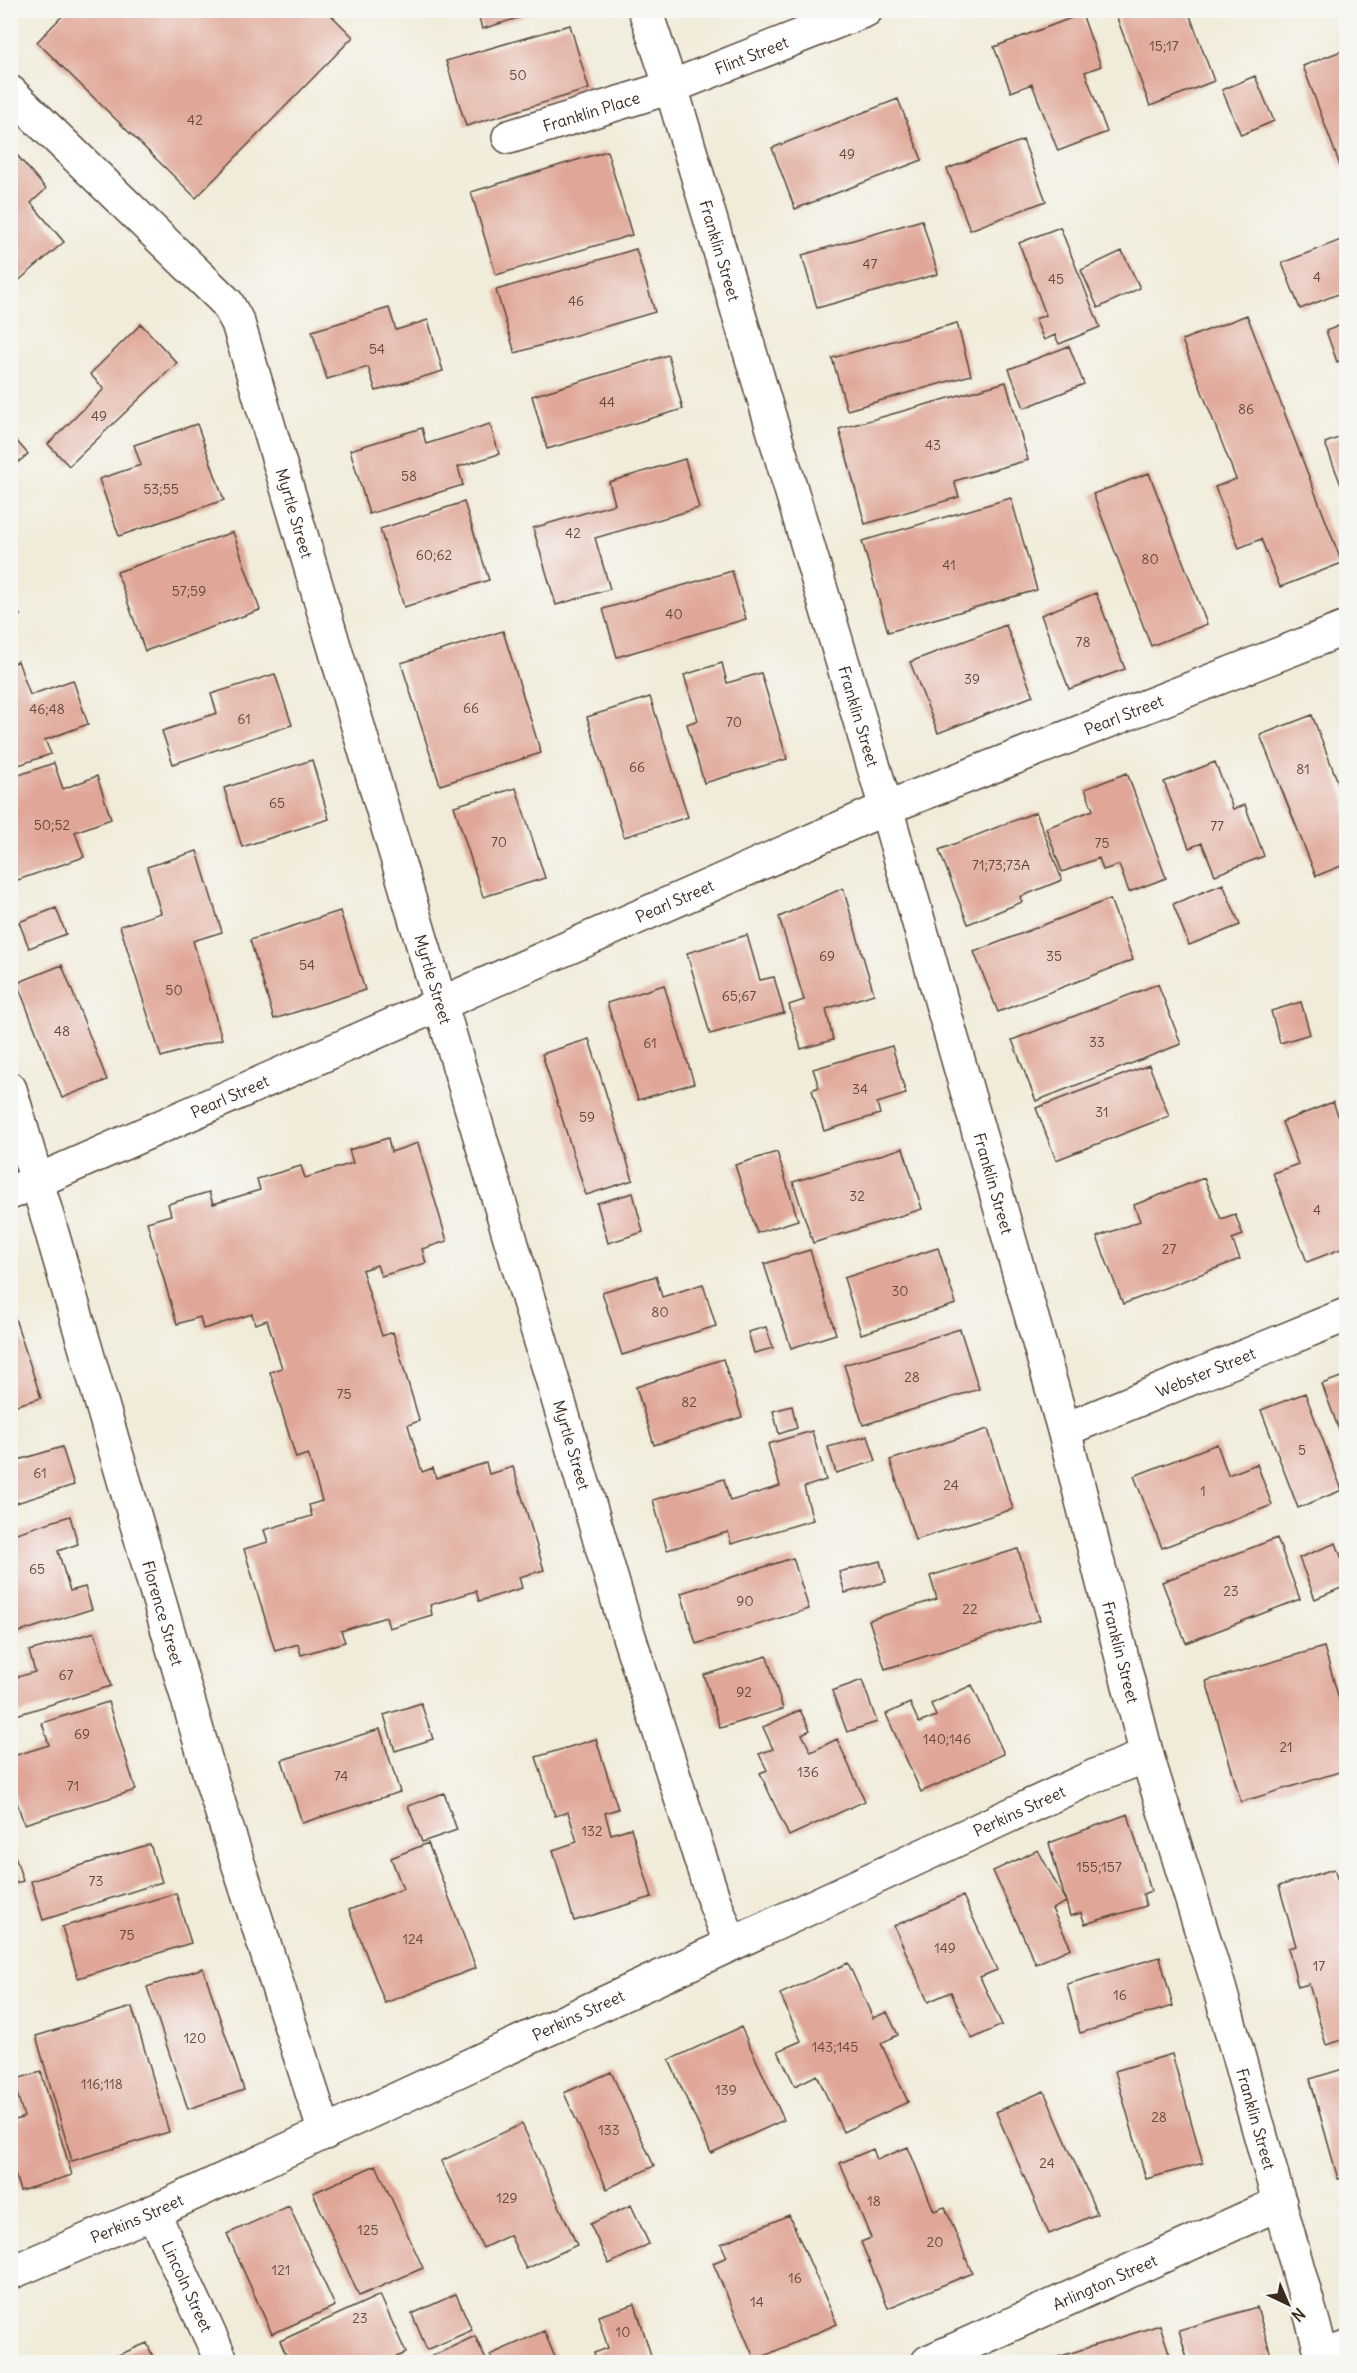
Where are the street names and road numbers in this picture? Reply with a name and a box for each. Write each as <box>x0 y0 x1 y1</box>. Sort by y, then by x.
street label: Flint Street <box>712 32 792 79</box>
street label: Franklin Place <box>540 87 642 136</box>
street label: Franklin Street <box>695 198 744 304</box>
street label: Myrtle Street <box>272 466 318 561</box>
street label: Franklin Street <box>834 663 883 770</box>
street label: Pearl Street <box>1081 690 1167 740</box>
street label: Pearl Street <box>632 875 717 927</box>
street label: Myrtle Street <box>410 932 456 1027</box>
street label: Pearl Street <box>187 1070 272 1122</box>
street label: Franklin Street <box>969 1130 1018 1237</box>
street label: Webster Street <box>1153 1343 1259 1401</box>
street label: Myrtle Street <box>549 1398 595 1493</box>
street label: Florence Street <box>138 1558 188 1669</box>
street label: Franklin Street <box>1098 1599 1143 1706</box>
street label: Perkins Street <box>970 1781 1069 1841</box>
street label: Perkins Street <box>529 1985 628 2045</box>
street label: Franklin Street <box>1232 2066 1280 2172</box>
street label: Perkins Street <box>87 2189 187 2247</box>
street label: Lincoln Street <box>158 2238 217 2336</box>
street label: Arlington Street <box>1049 2250 1161 2314</box>

